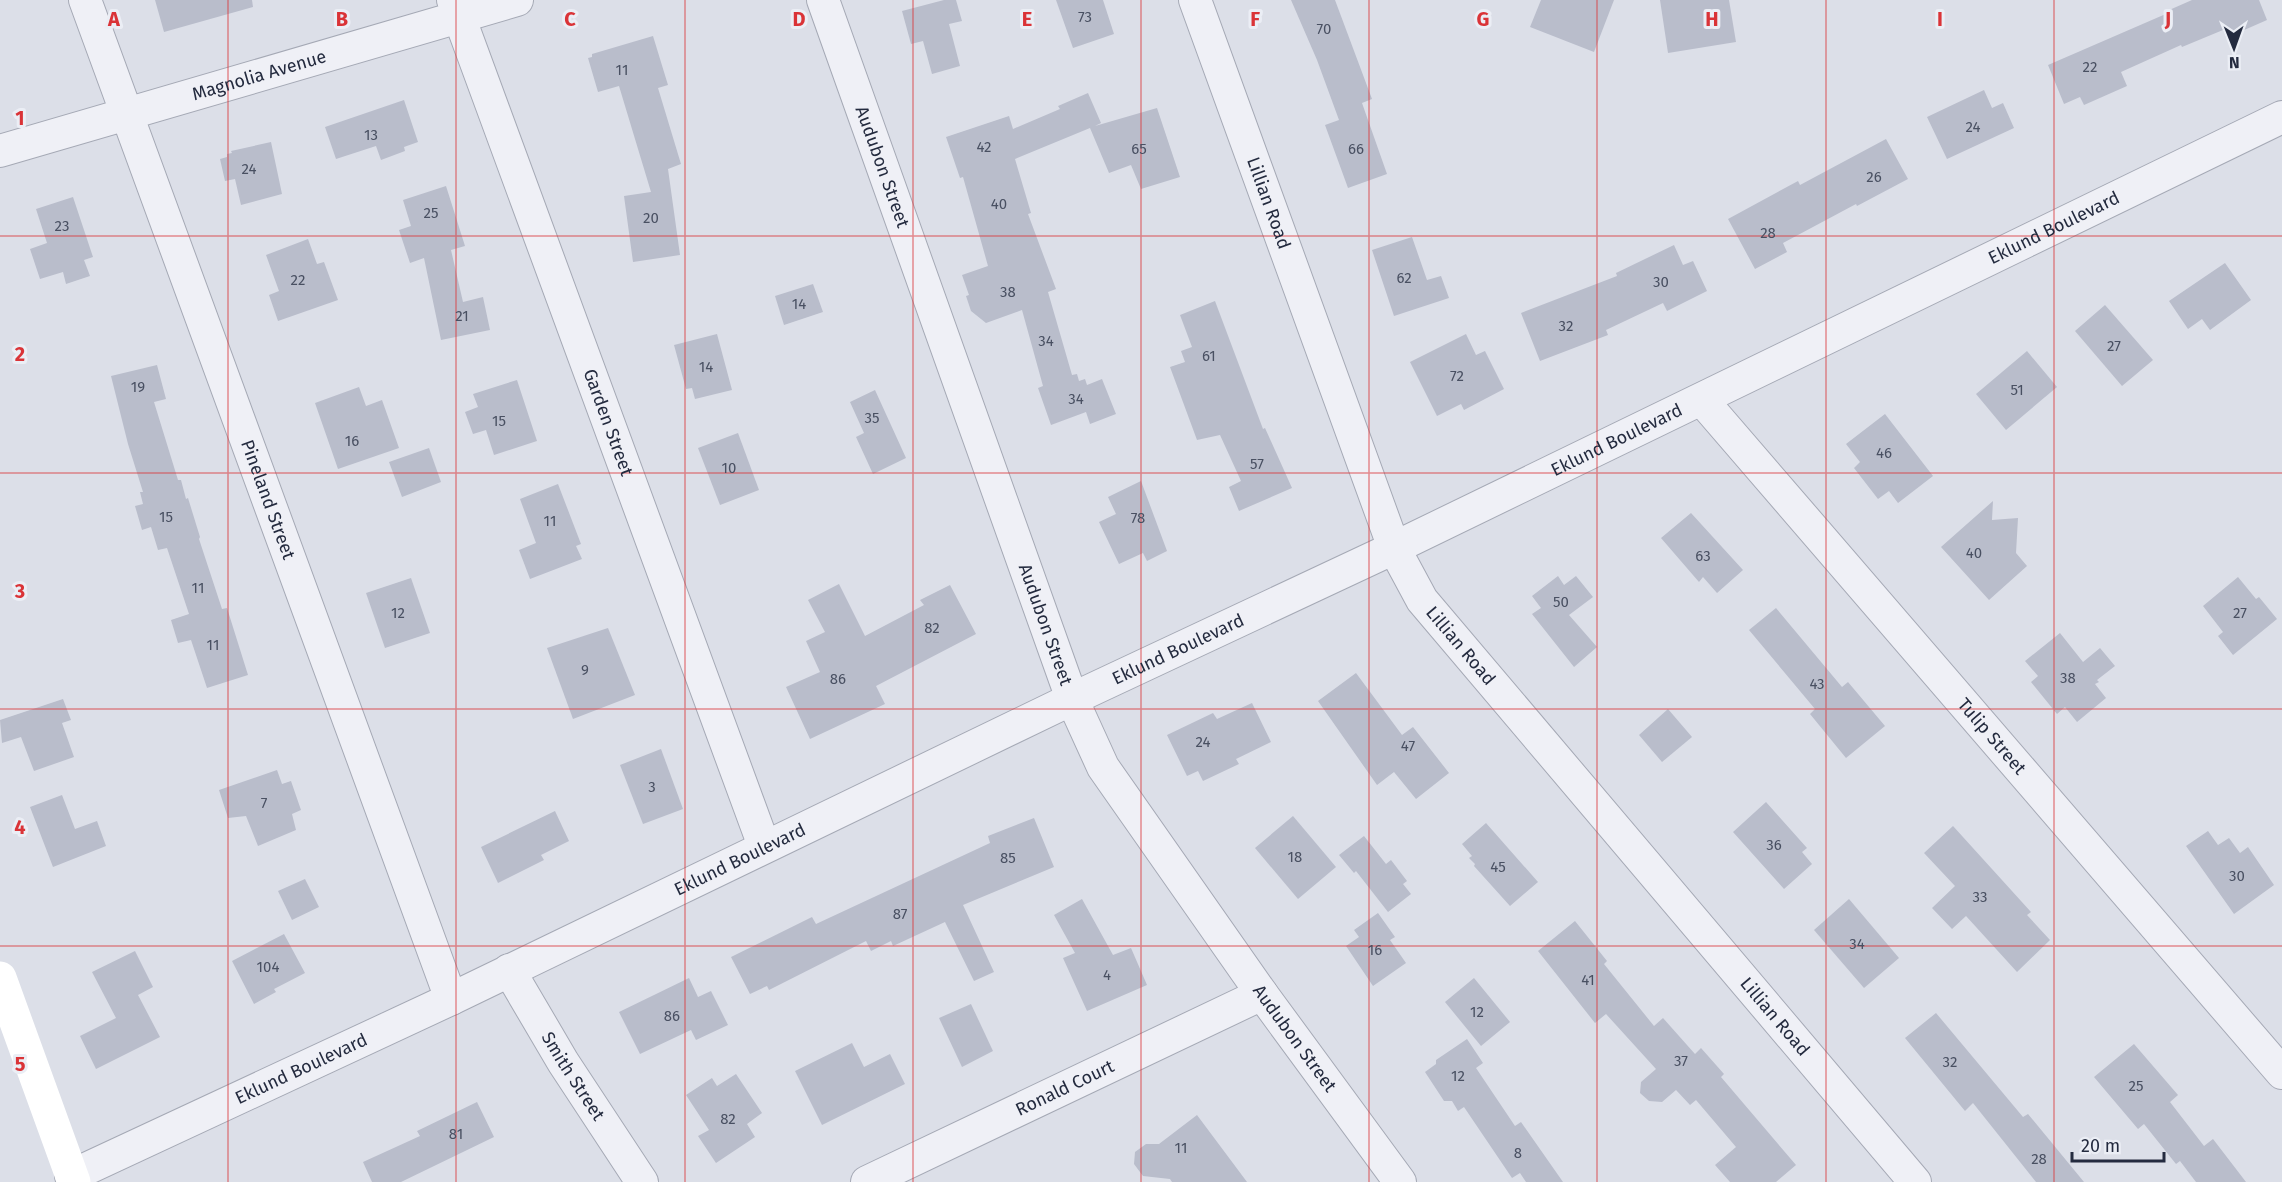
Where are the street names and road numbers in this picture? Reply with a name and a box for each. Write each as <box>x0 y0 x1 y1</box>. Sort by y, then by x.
street label: Magnolia Avenue <box>189 45 329 105</box>
street label: Audubon Street <box>851 103 914 231</box>
street label: Lillian Road <box>1242 154 1296 252</box>
street label: Eklund Boulevard <box>1985 187 2123 269</box>
street label: Garden Street <box>579 366 638 479</box>
street label: Eklund Boulevard <box>1547 399 1686 481</box>
street label: Pineland Street <box>236 437 300 563</box>
street label: Audubon Street <box>1014 561 1077 689</box>
street label: Lillian Road <box>1421 602 1500 690</box>
street label: Eklund Boulevard <box>1109 609 1248 690</box>
street label: Tulip Street <box>1953 694 2031 779</box>
street label: Eklund Boulevard <box>671 818 809 901</box>
street label: Lillian Road <box>1735 973 1814 1060</box>
street label: Audubon Street <box>1248 981 1341 1097</box>
street label: Smith Street <box>537 1028 610 1125</box>
street label: Eklund Boulevard <box>232 1029 371 1109</box>
street label: Ronald Court <box>1012 1055 1118 1121</box>

